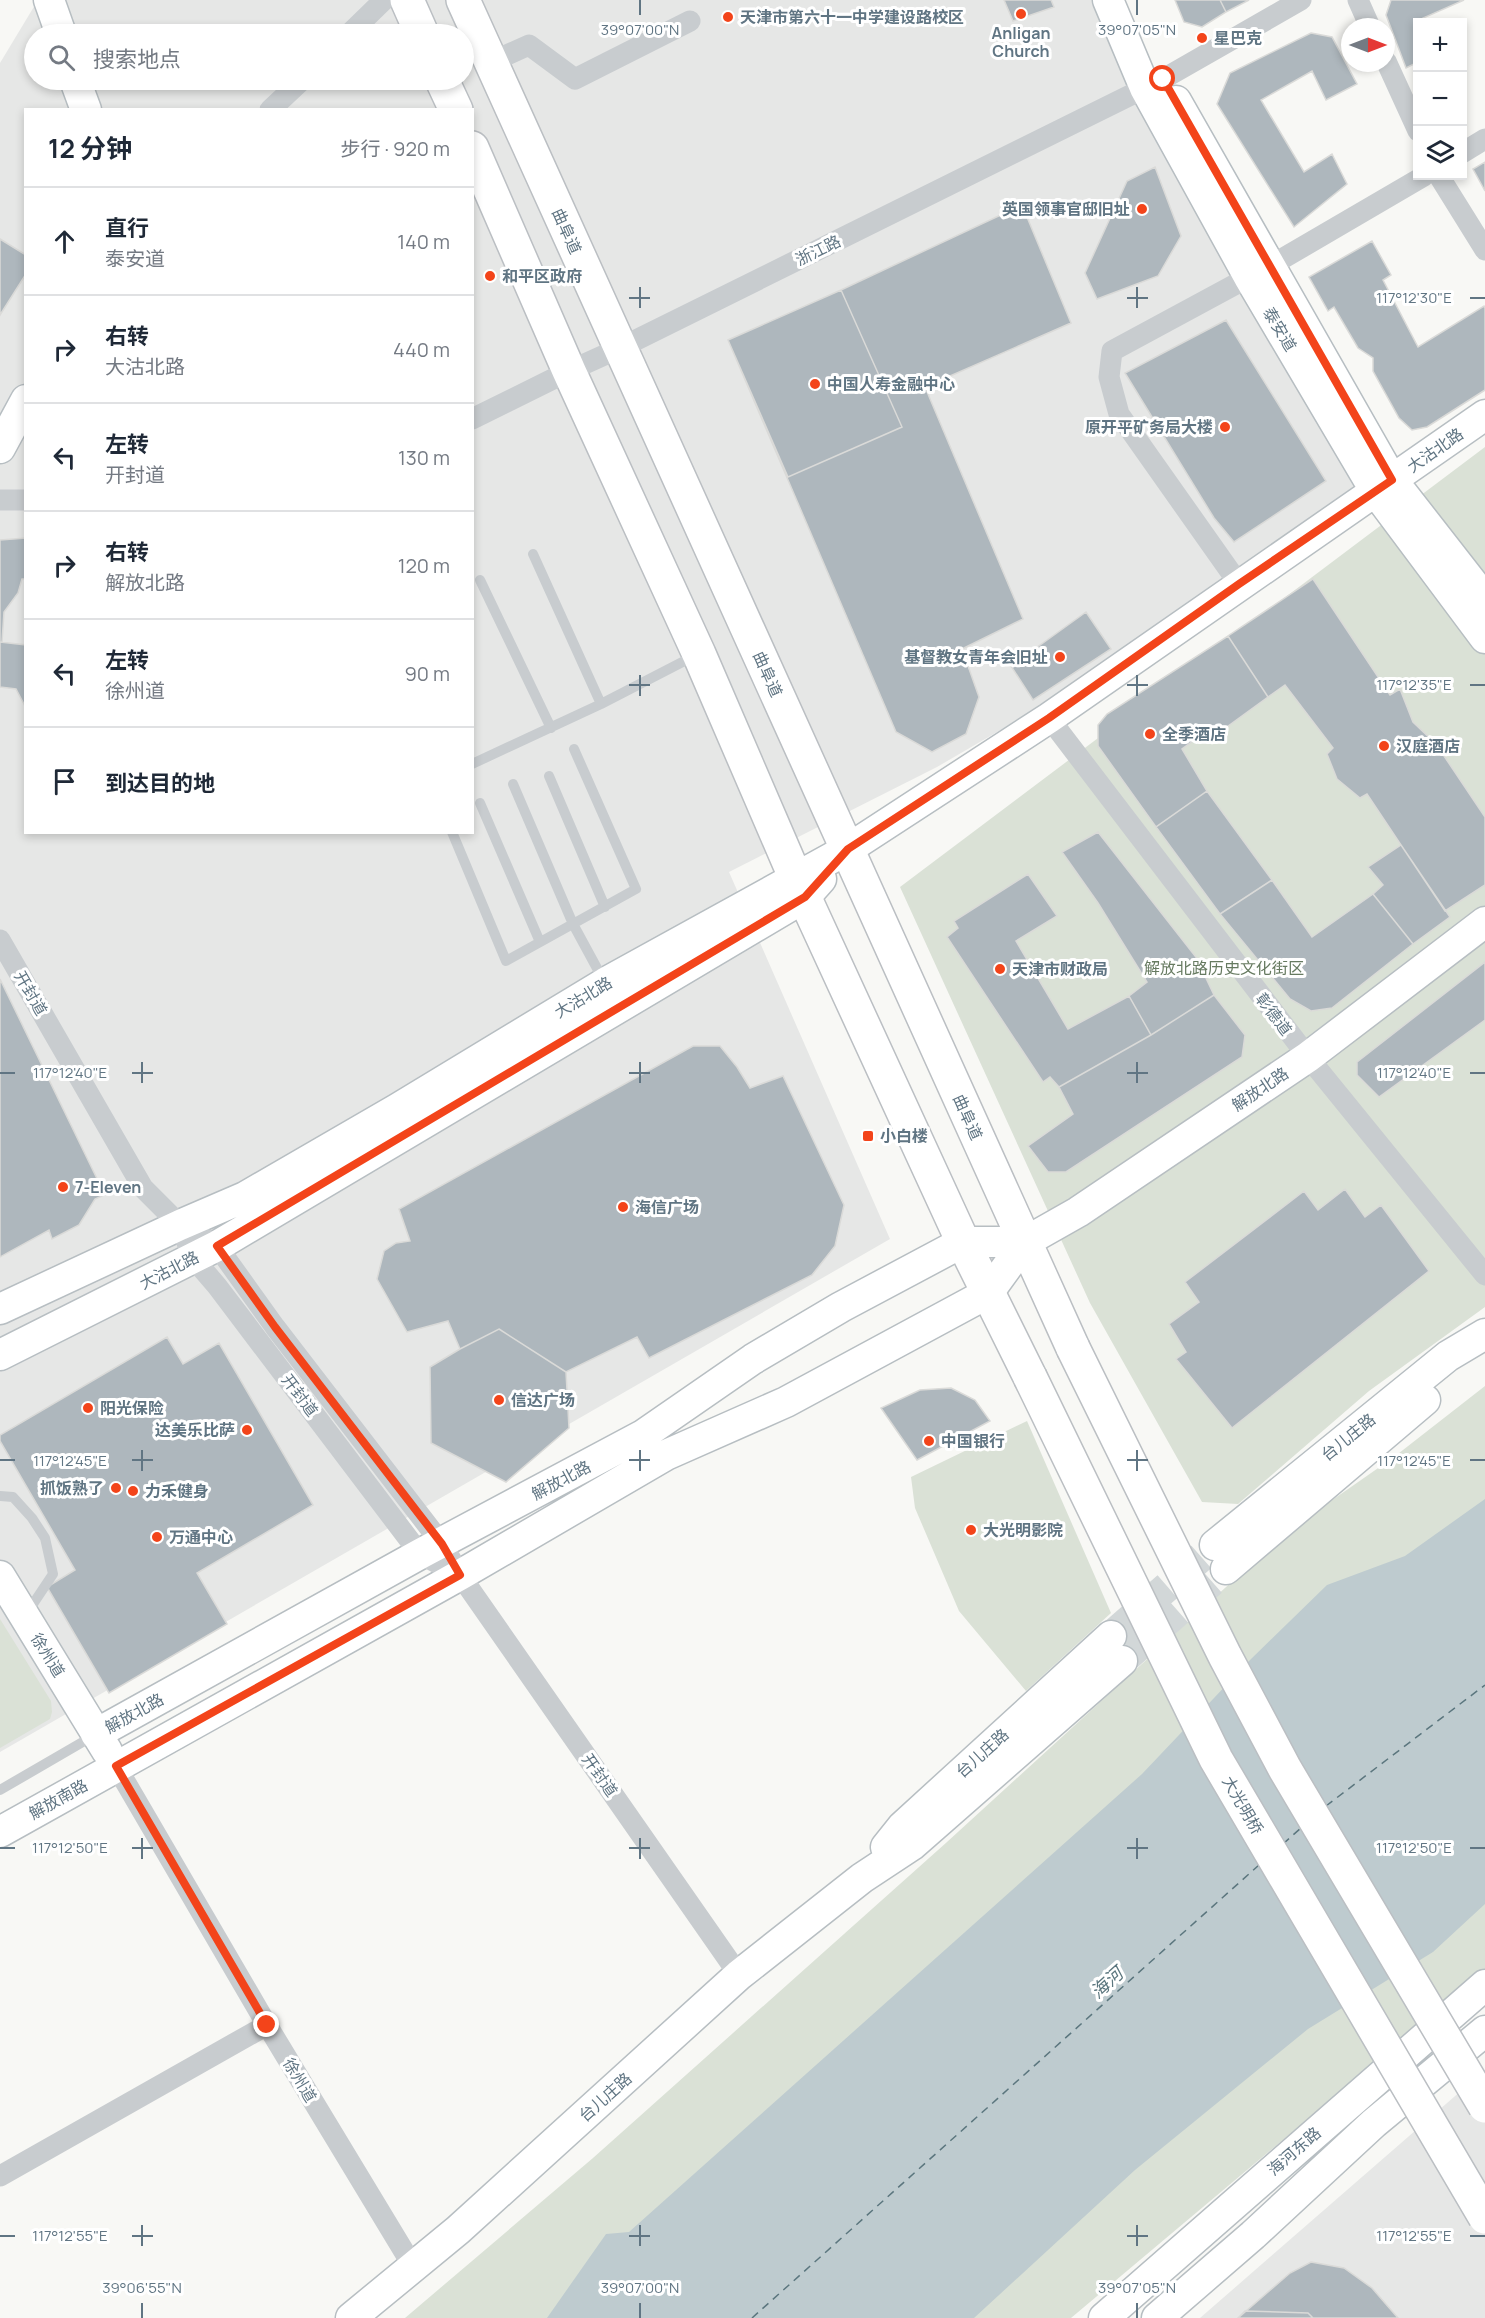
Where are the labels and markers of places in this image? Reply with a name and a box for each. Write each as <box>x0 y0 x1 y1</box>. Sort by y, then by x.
place label: 天津市第六十一中学建设路校区 <box>740 6 964 28</box>
marker: Anligan Church <box>1014 7 1028 21</box>
marker: 天津市第六十一中学建设路校区 <box>721 10 735 24</box>
place label: Anligan Church <box>992 22 1050 62</box>
place label: 星巴克 <box>1214 27 1262 49</box>
marker: 星巴克 <box>1195 31 1209 45</box>
place label: 英国领事官邸旧址 <box>1002 198 1130 220</box>
marker: 英国领事官邸旧址 <box>1135 202 1149 216</box>
place label: 和平区政府 <box>502 265 582 287</box>
marker: 和平区政府 <box>483 269 497 283</box>
place label: 中国人寿金融中心 <box>827 373 955 395</box>
marker: 中国人寿金融中心 <box>808 377 822 391</box>
place label: 原开平矿务局大楼 <box>1085 416 1213 438</box>
marker: 原开平矿务局大楼 <box>1218 420 1232 434</box>
place label: 基督教女青年会旧址 <box>904 646 1048 668</box>
marker: 基督教女青年会旧址 <box>1053 650 1067 664</box>
place label: 全季酒店 <box>1162 723 1226 745</box>
marker: 全季酒店 <box>1143 727 1157 741</box>
place label: 汉庭酒店 <box>1396 735 1460 757</box>
marker: 汉庭酒店 <box>1377 739 1391 753</box>
place label: 天津市财政局 <box>1012 958 1108 980</box>
marker: 天津市财政局 <box>993 962 1007 976</box>
place label: 小白楼 <box>880 1125 928 1147</box>
marker: 小白楼 <box>861 1129 875 1143</box>
place label: 7-Eleven <box>75 1176 141 1198</box>
marker: 7-Eleven <box>56 1180 70 1194</box>
place label: 海信广场 <box>635 1196 699 1218</box>
marker: 海信广场 <box>616 1200 630 1214</box>
place label: 信达广场 <box>511 1389 575 1411</box>
marker: 信达广场 <box>492 1393 506 1407</box>
place label: 阳光保险 <box>100 1397 164 1419</box>
marker: 阳光保险 <box>81 1401 95 1415</box>
place label: 达美乐比萨 <box>155 1419 235 1441</box>
marker: 达美乐比萨 <box>240 1423 254 1437</box>
place label: 中国银行 <box>941 1430 1005 1452</box>
marker: 中国银行 <box>922 1434 936 1448</box>
place label: 抓饭熟了 <box>40 1477 104 1499</box>
place label: 力禾健身 <box>145 1480 209 1502</box>
marker: 抓饭熟了 <box>109 1481 123 1495</box>
marker: 力禾健身 <box>126 1484 140 1498</box>
place label: 大光明影院 <box>983 1519 1063 1541</box>
marker: 大光明影院 <box>964 1523 978 1537</box>
place label: 万通中心 <box>169 1526 233 1548</box>
marker: 万通中心 <box>150 1530 164 1544</box>

